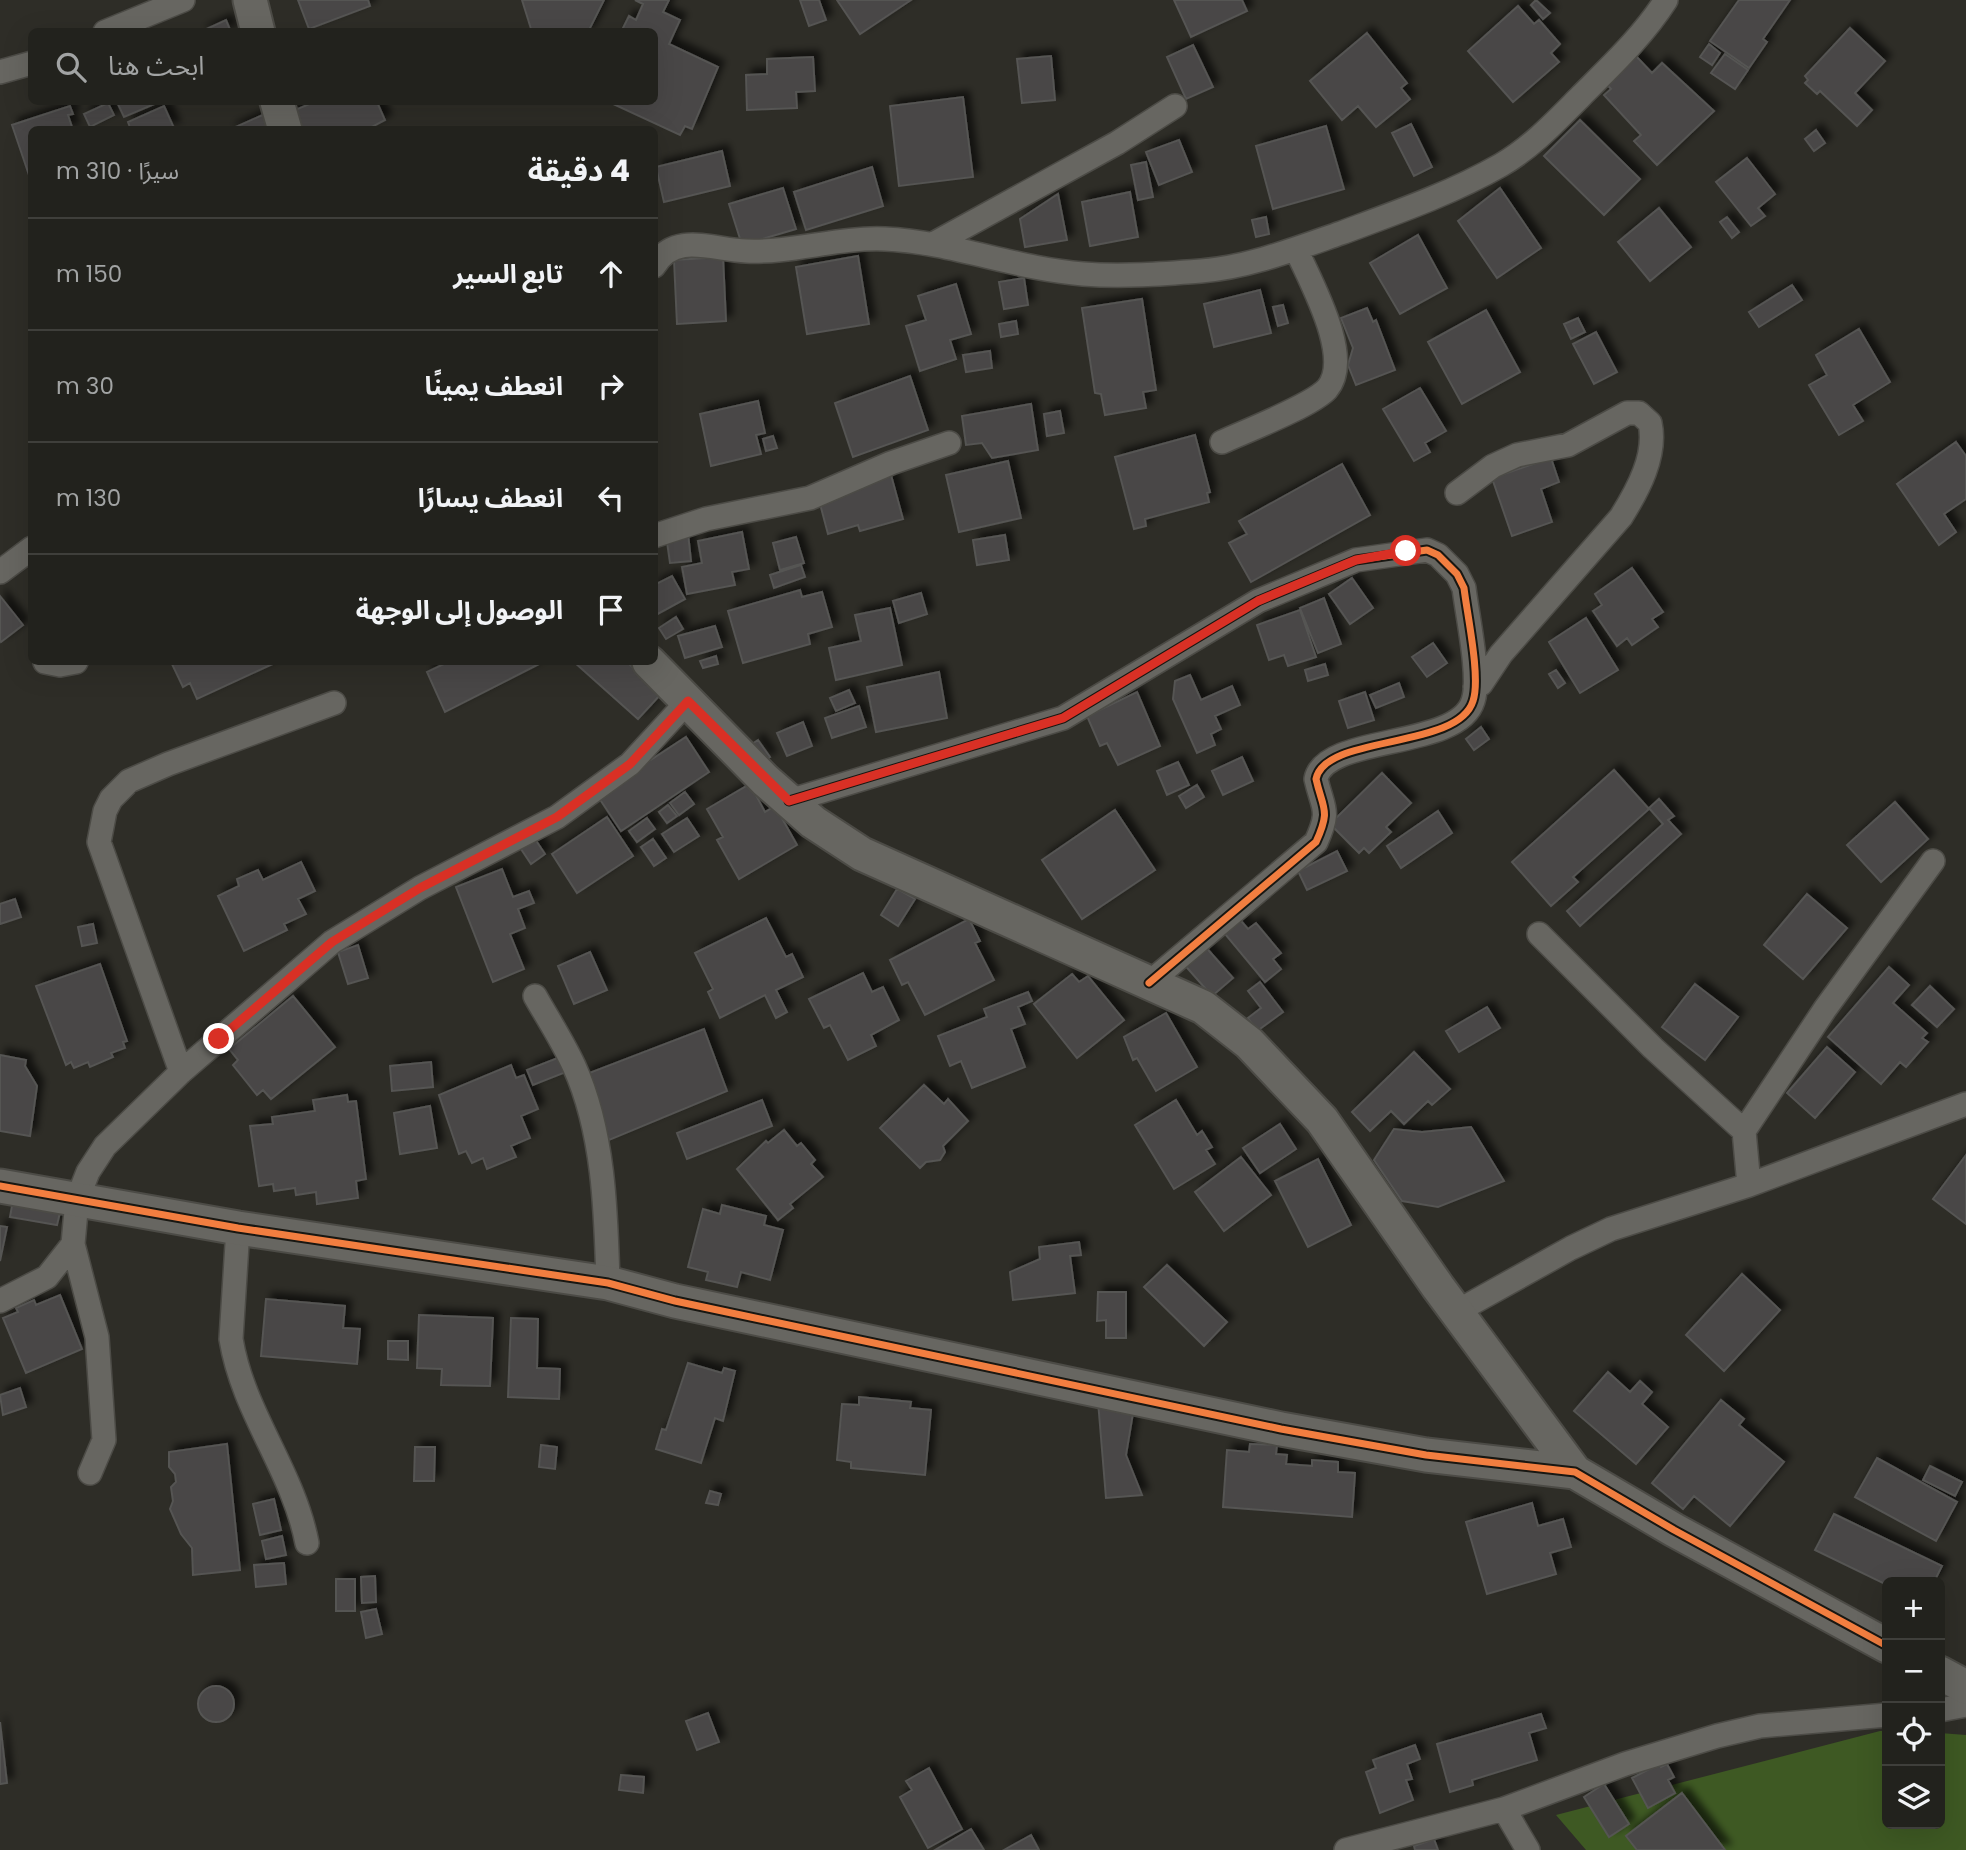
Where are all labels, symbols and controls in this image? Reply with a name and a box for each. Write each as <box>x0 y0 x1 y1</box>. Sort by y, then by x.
search box <box>28 28 658 105</box>
icon: search <box>52 48 90 86</box>
text: ابحث هنا <box>108 48 205 84</box>
text: 4 دقيقة <box>528 149 630 192</box>
text: سيرًا · 310 m <box>56 155 179 187</box>
icon: ahead <box>592 255 630 293</box>
text: تابع السير <box>453 256 563 292</box>
text: 150 m <box>56 258 122 290</box>
icon: right <box>592 367 630 405</box>
text: انعطف يمينًا <box>425 368 563 404</box>
text: 30 m <box>56 370 114 402</box>
icon: left <box>592 479 630 517</box>
text: انعطف يسارًا <box>418 480 563 516</box>
text: 130 m <box>56 482 121 514</box>
route start <box>1390 535 1421 566</box>
icon: arrive <box>592 591 630 629</box>
text: الوصول إلى الوجهة <box>356 592 563 628</box>
route end <box>203 1023 234 1054</box>
map controls <box>1882 1577 1945 1829</box>
button: + <box>1882 1577 1945 1640</box>
button: − <box>1882 1640 1945 1703</box>
button: locate <box>1882 1703 1945 1766</box>
button: layers <box>1882 1766 1945 1829</box>

